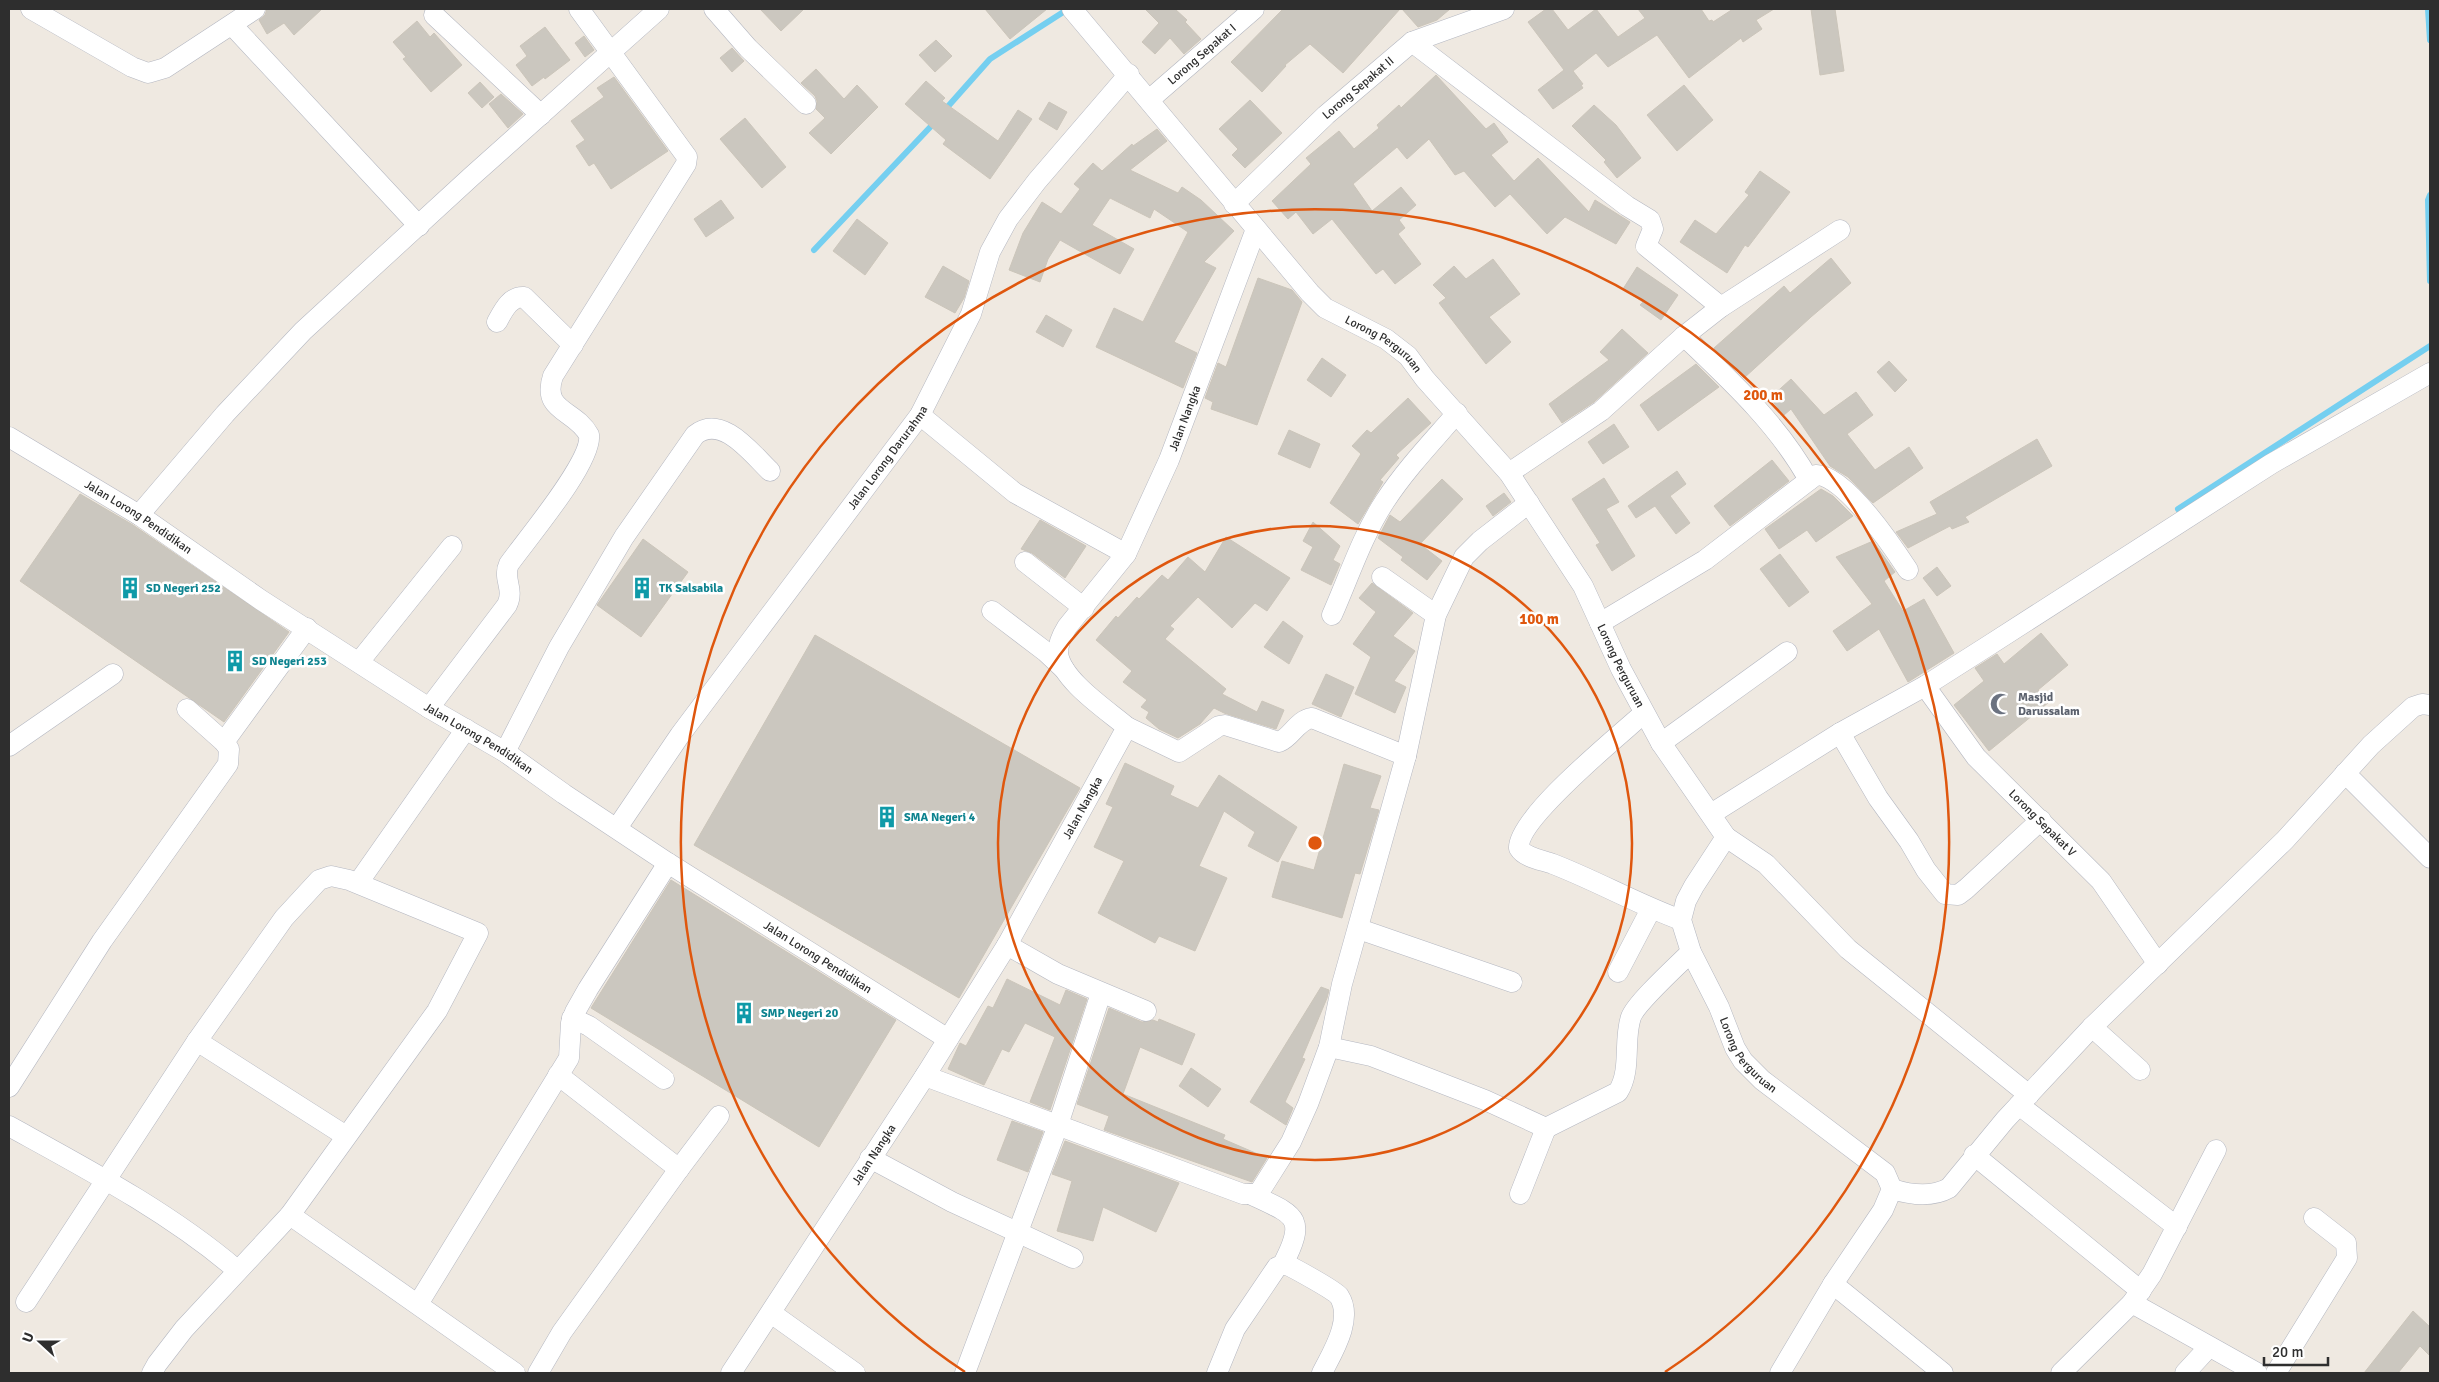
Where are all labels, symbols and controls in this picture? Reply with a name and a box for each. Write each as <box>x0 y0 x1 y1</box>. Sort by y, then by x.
street label: Lorong Sepakat I <box>1165 21 1240 88</box>
street label: Lorong Sepakat II <box>1319 54 1397 123</box>
street label: Lorong Perguruan <box>1342 312 1425 376</box>
street label: Jalan Nangka <box>1166 383 1204 453</box>
text: 200 m <box>1743 386 1783 404</box>
street label: Jalan Lorong Darurahma <box>845 403 931 513</box>
street label: Jalan Lorong Pendidikan <box>82 477 195 558</box>
building icon: SD Negeri 252 <box>117 575 143 601</box>
building icon: TK Salsabila <box>629 575 655 601</box>
place label: SD Negeri 252 <box>146 581 221 596</box>
place label: TK Salsabila <box>659 581 723 596</box>
text: 100 m <box>1519 610 1559 628</box>
street label: Lorong Perguruan <box>1593 622 1648 710</box>
building icon: SD Negeri 253 <box>222 648 248 674</box>
place label: SD Negeri 253 <box>252 654 327 669</box>
place label: Masjid Darussalam <box>2018 690 2080 719</box>
mosque icon: Masjid Darussalam <box>1988 691 2014 717</box>
street label: Jalan Lorong Pendidikan <box>421 700 536 777</box>
street label: Jalan Nangka <box>1060 774 1106 842</box>
street label: Lorong Sepakat V <box>2005 787 2079 860</box>
building icon: SMA Negeri 4 <box>874 804 900 830</box>
place label: SMA Negeri 4 <box>904 810 976 825</box>
centre of rings <box>1306 834 1324 852</box>
street label: Jalan Lorong Pendidikan <box>761 918 874 997</box>
building icon: SMP Negeri 20 <box>731 1000 757 1026</box>
place label: SMP Negeri 20 <box>761 1006 839 1021</box>
street label: Lorong Perguruan <box>1716 1015 1780 1097</box>
street label: Jalan Nangka <box>849 1122 899 1188</box>
north arrow <box>15 1317 65 1367</box>
text: U <box>19 1330 38 1345</box>
scale bar <box>2264 1334 2328 1366</box>
text: 20 m <box>2272 1343 2303 1361</box>

